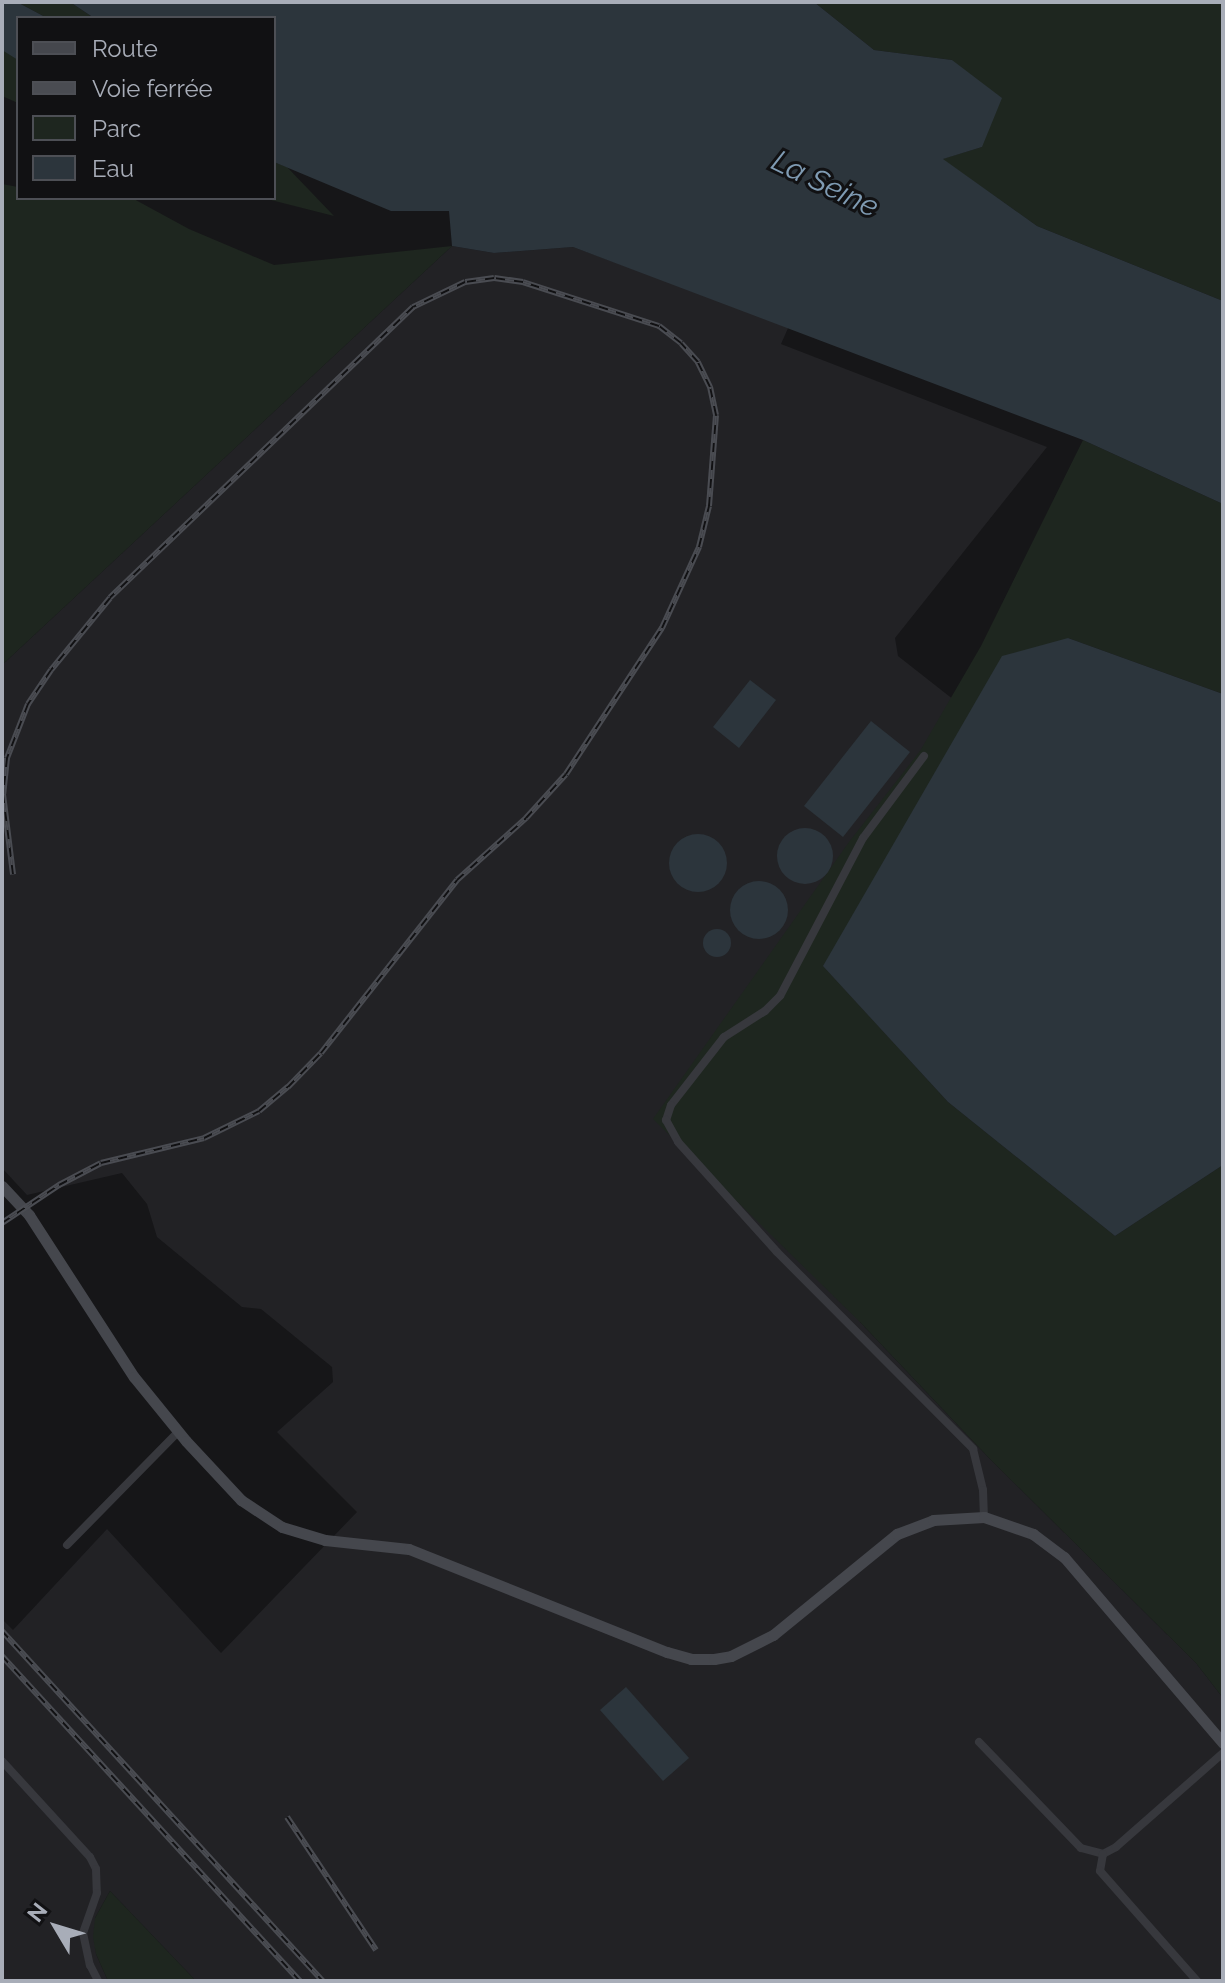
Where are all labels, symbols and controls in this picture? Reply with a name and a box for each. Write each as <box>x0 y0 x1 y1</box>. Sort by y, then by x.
legend <box>16 16 276 200</box>
text: Route <box>92 34 158 63</box>
text: Voie ferrée <box>92 74 213 103</box>
text: Parc <box>92 114 141 143</box>
water label: La Seine <box>766 143 884 225</box>
text: Eau <box>92 154 134 183</box>
north arrow <box>16 1887 96 1967</box>
text: N <box>22 1898 52 1927</box>

